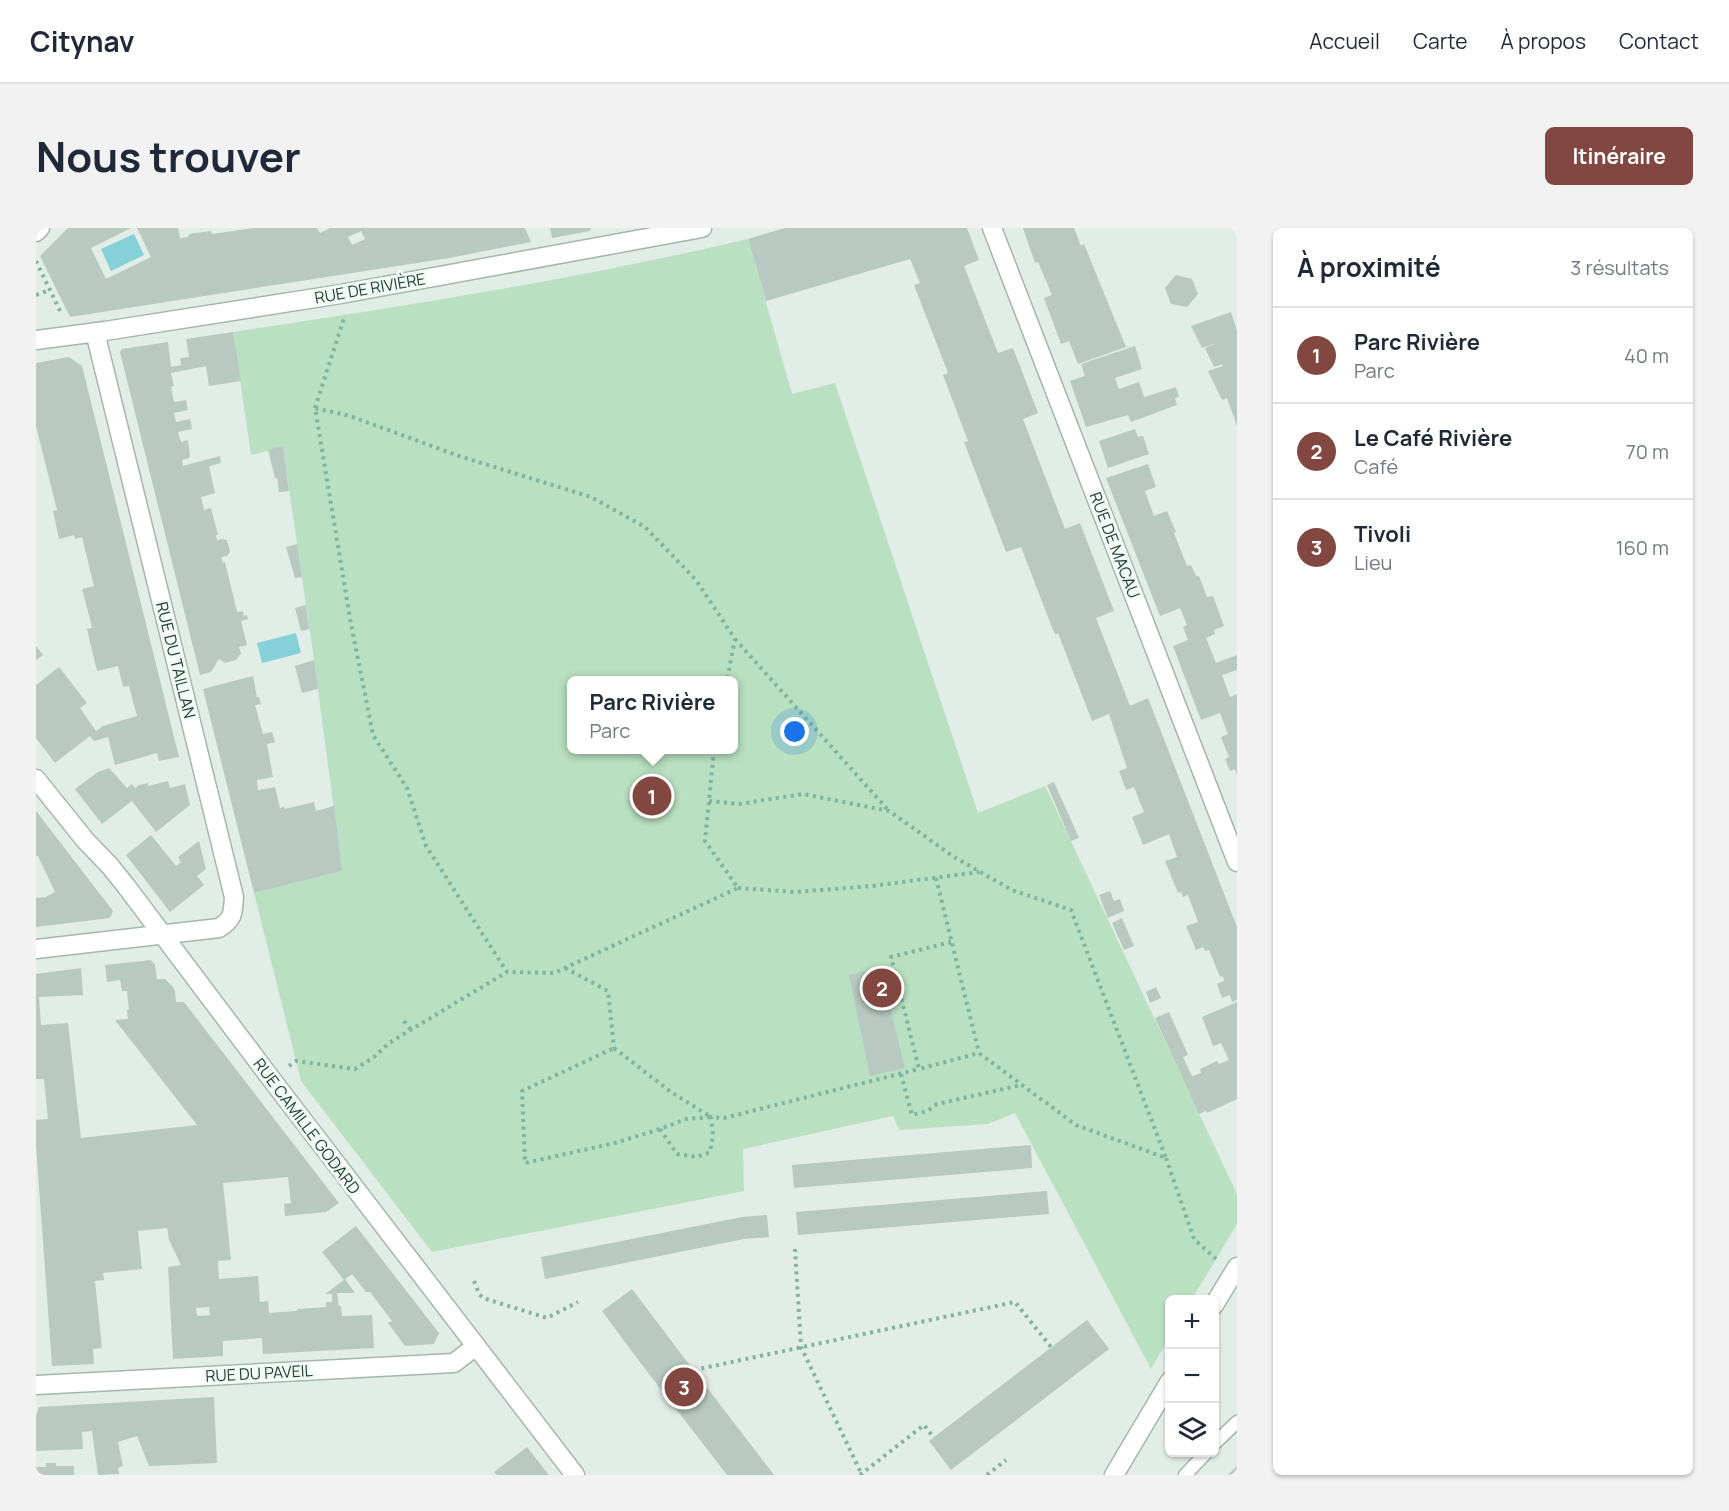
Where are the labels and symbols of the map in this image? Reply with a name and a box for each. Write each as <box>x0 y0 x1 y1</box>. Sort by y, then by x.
street label: RUE DE RIVIÈRE <box>313 267 427 309</box>
street label: RUE DE MACAU <box>1085 489 1145 601</box>
street label: RUE DU TAILLAN <box>151 599 201 721</box>
your location <box>780 717 809 746</box>
pin: 1 <box>632 774 672 818</box>
pin: 2 <box>862 966 902 1011</box>
street label: RUE CAMILLE GODARD <box>249 1053 366 1199</box>
street label: RUE DU PAVEIL <box>205 1359 313 1387</box>
pin: 3 <box>664 1364 704 1410</box>

